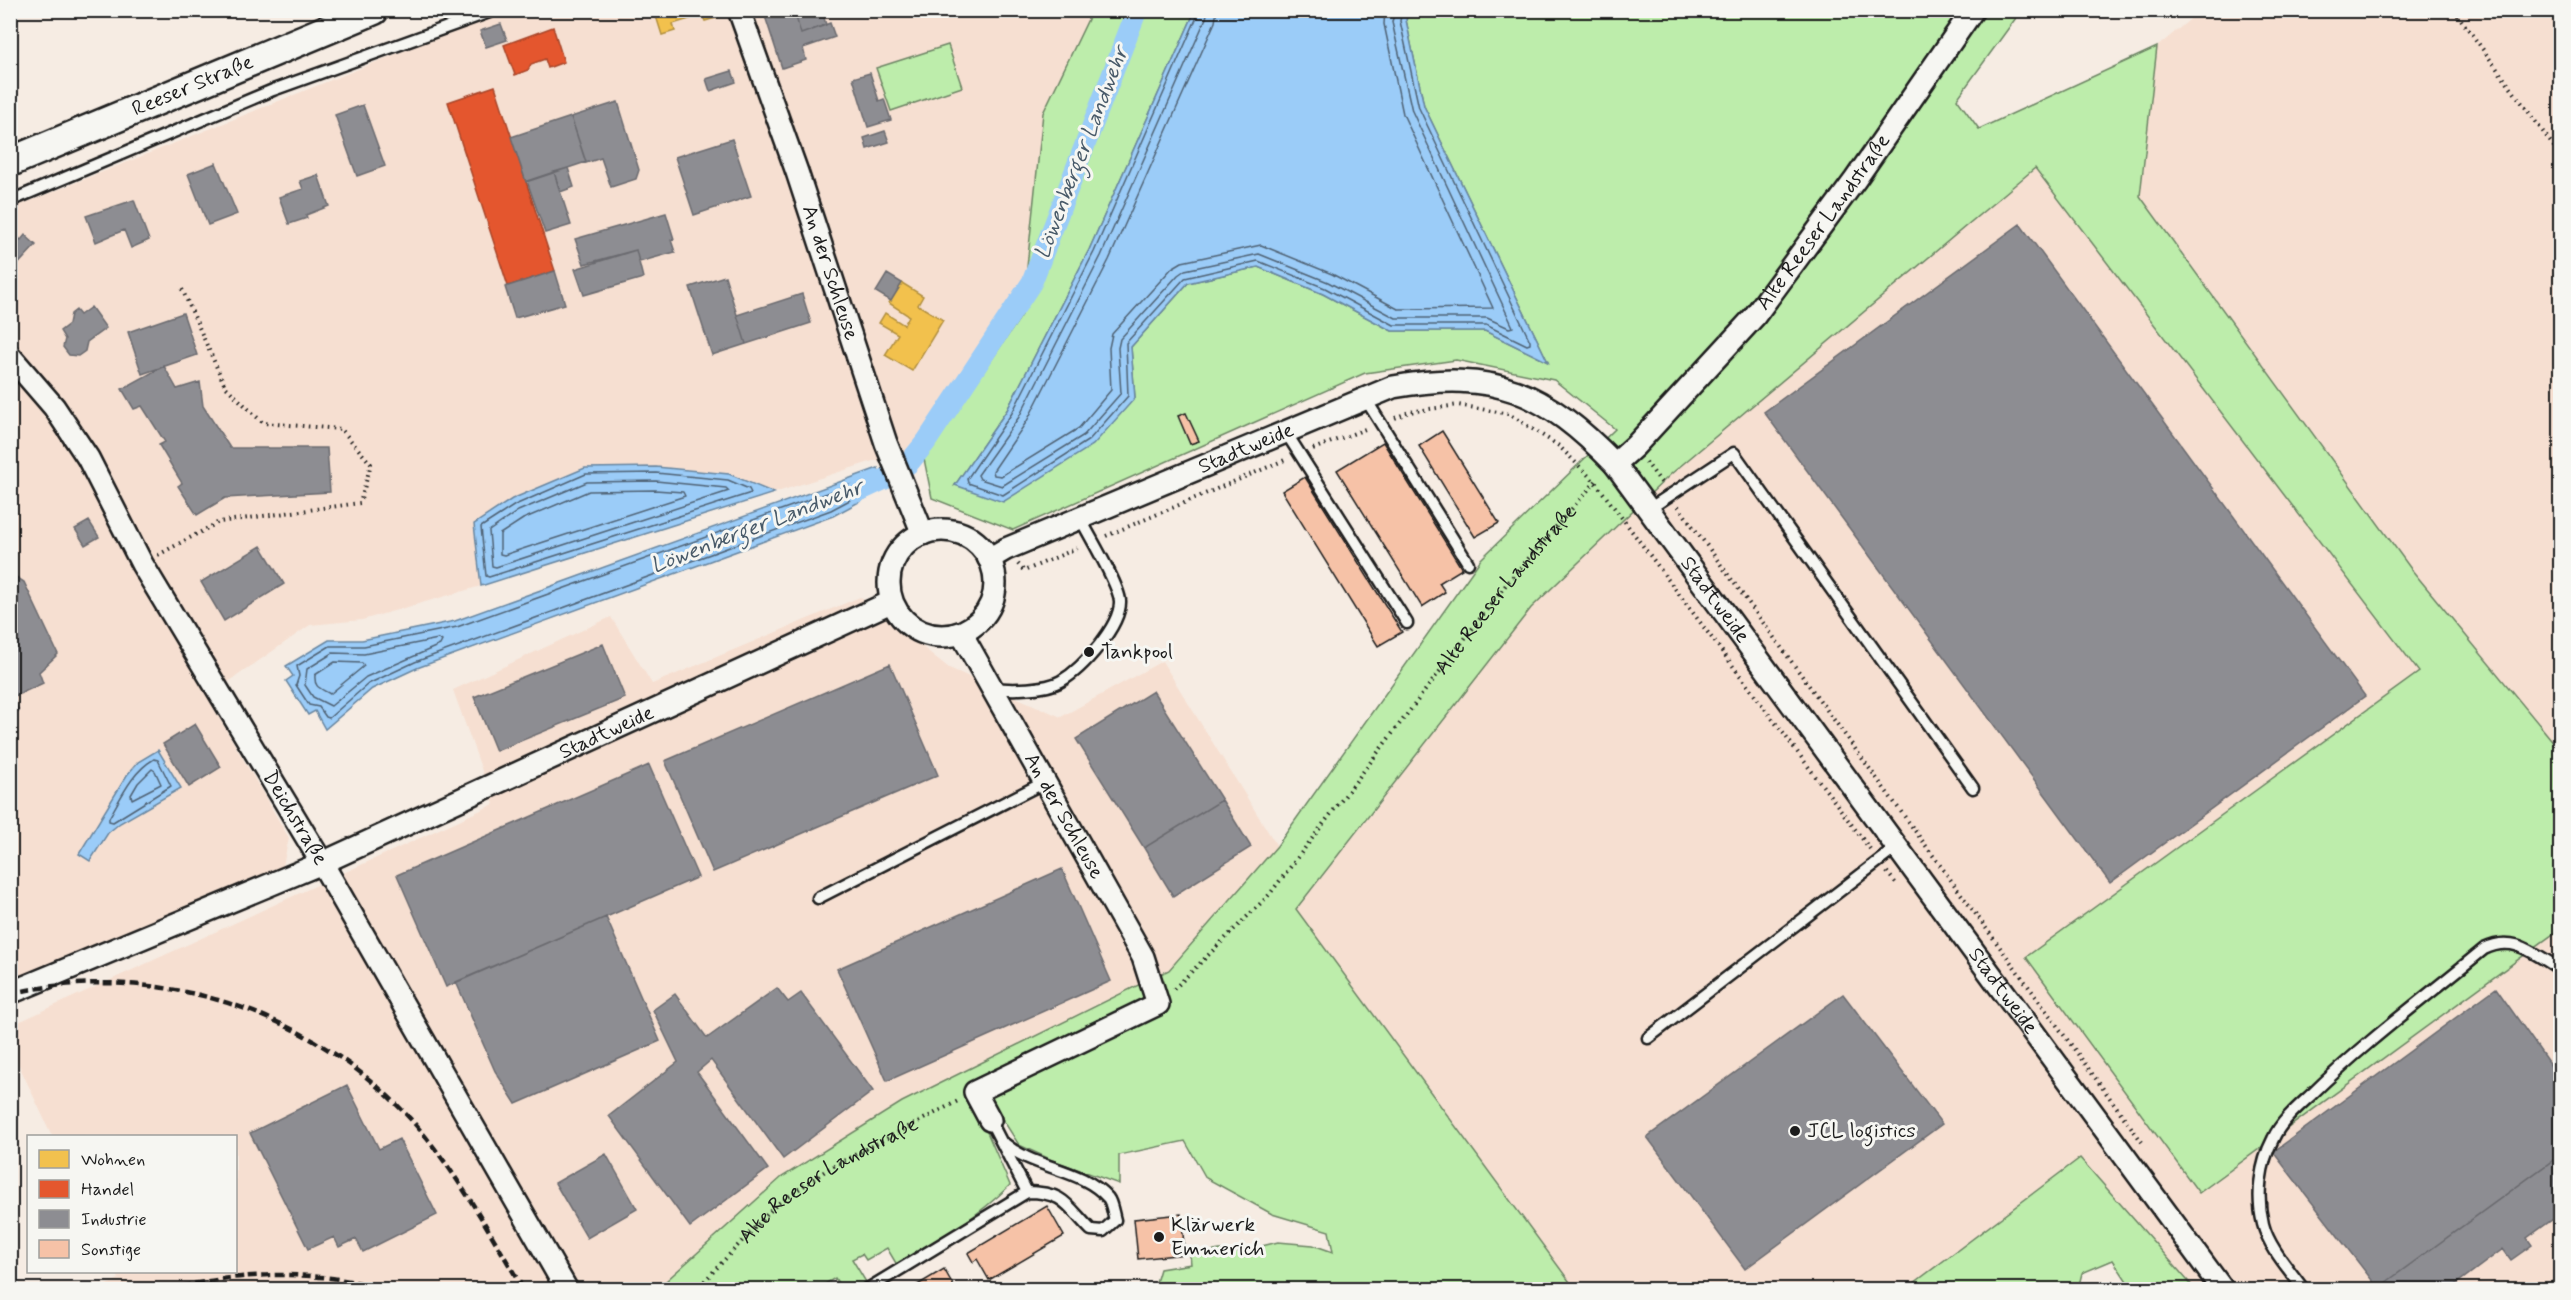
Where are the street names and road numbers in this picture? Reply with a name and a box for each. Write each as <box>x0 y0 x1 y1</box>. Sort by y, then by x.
street label: Reeser Straße <box>128 48 258 123</box>
street label: Alte Reeser Landstraße <box>1750 128 1897 316</box>
street label: An der Schleuse <box>795 201 865 344</box>
street label: Stadtweide <box>1194 416 1298 481</box>
street label: Alte Reeser Landstraße <box>1428 499 1583 681</box>
street label: Stadtweide <box>1674 551 1756 649</box>
street label: Stadtweide <box>555 699 658 766</box>
street label: An der Schleuse <box>1017 748 1111 884</box>
street label: Deichstraße <box>256 765 334 870</box>
street label: Stadtweide <box>1962 942 2044 1040</box>
street label: Alte Reeser Landstraße <box>732 1110 923 1250</box>

